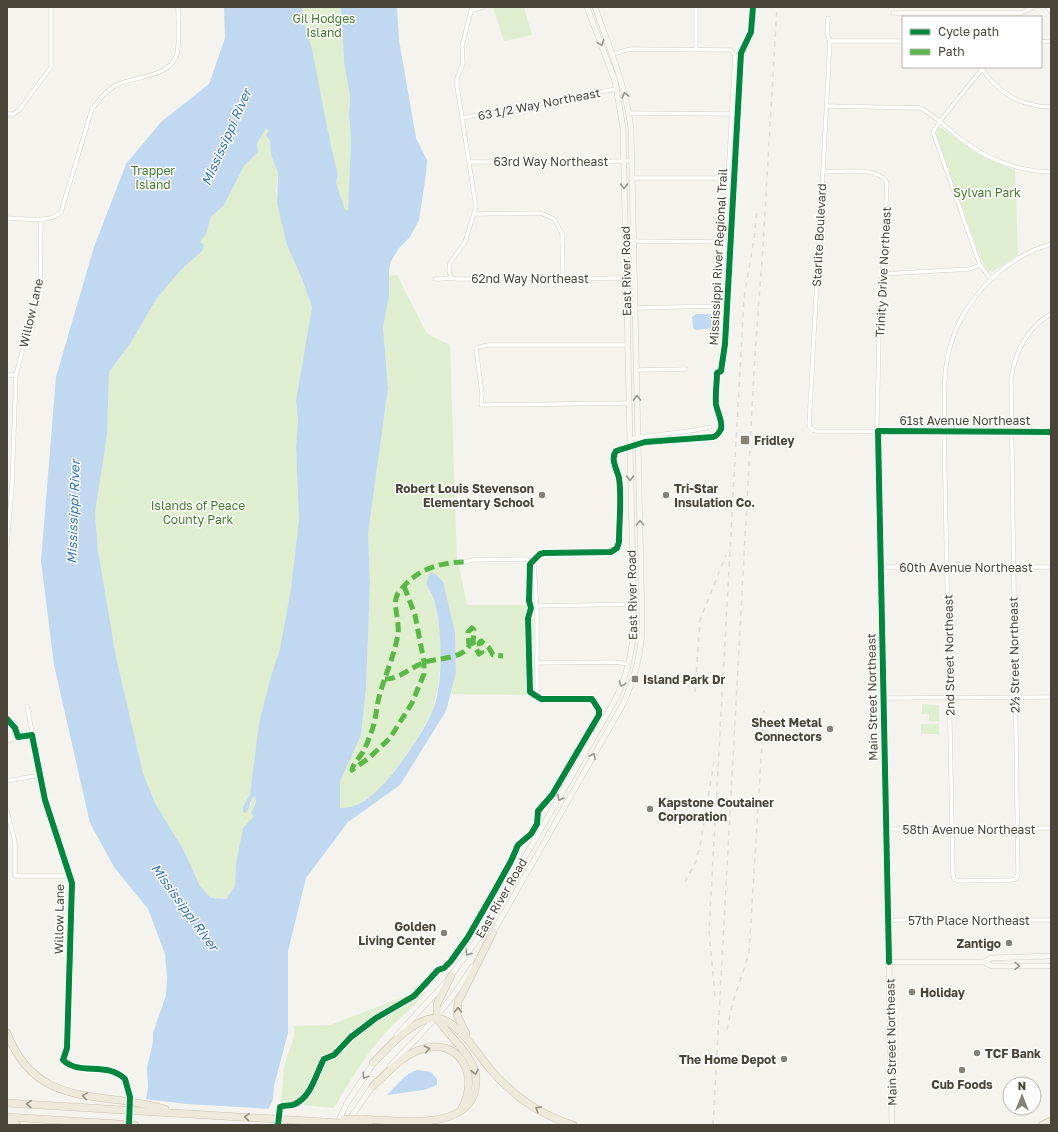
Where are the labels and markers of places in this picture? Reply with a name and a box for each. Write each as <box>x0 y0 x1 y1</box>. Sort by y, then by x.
place label: Fridley <box>754 433 795 448</box>
marker: Fridley <box>739 434 751 446</box>
place label: Robert Louis Stevenson Elementary School <box>395 481 534 510</box>
place label: Tri-Star Insulation Co. <box>674 481 755 510</box>
marker: Robert Louis Stevenson Elementary School <box>537 490 547 500</box>
marker: Tri-Star Insulation Co. <box>661 490 671 500</box>
place label: Island Park Dr <box>643 672 725 687</box>
marker: Island Park Dr <box>630 674 640 684</box>
place label: Sheet Metal Connectors <box>751 715 822 744</box>
marker: Sheet Metal Connectors <box>825 724 835 734</box>
place label: Kapstone Coutainer Corporation <box>658 795 774 824</box>
marker: Kapstone Coutainer Corporation <box>645 804 655 814</box>
place label: Golden Living Center <box>358 919 436 948</box>
marker: Golden Living Center <box>439 928 449 938</box>
place label: Zantigo <box>957 936 1001 951</box>
marker: Zantigo <box>1004 938 1014 948</box>
place label: Holiday <box>920 985 966 1000</box>
marker: Holiday <box>907 987 917 997</box>
place label: TCF Bank <box>985 1046 1041 1061</box>
marker: TCF Bank <box>972 1048 982 1058</box>
place label: The Home Depot <box>679 1052 776 1067</box>
marker: The Home Depot <box>779 1054 789 1064</box>
marker: Cub Foods <box>957 1065 967 1075</box>
place label: Cub Foods <box>931 1077 993 1092</box>

